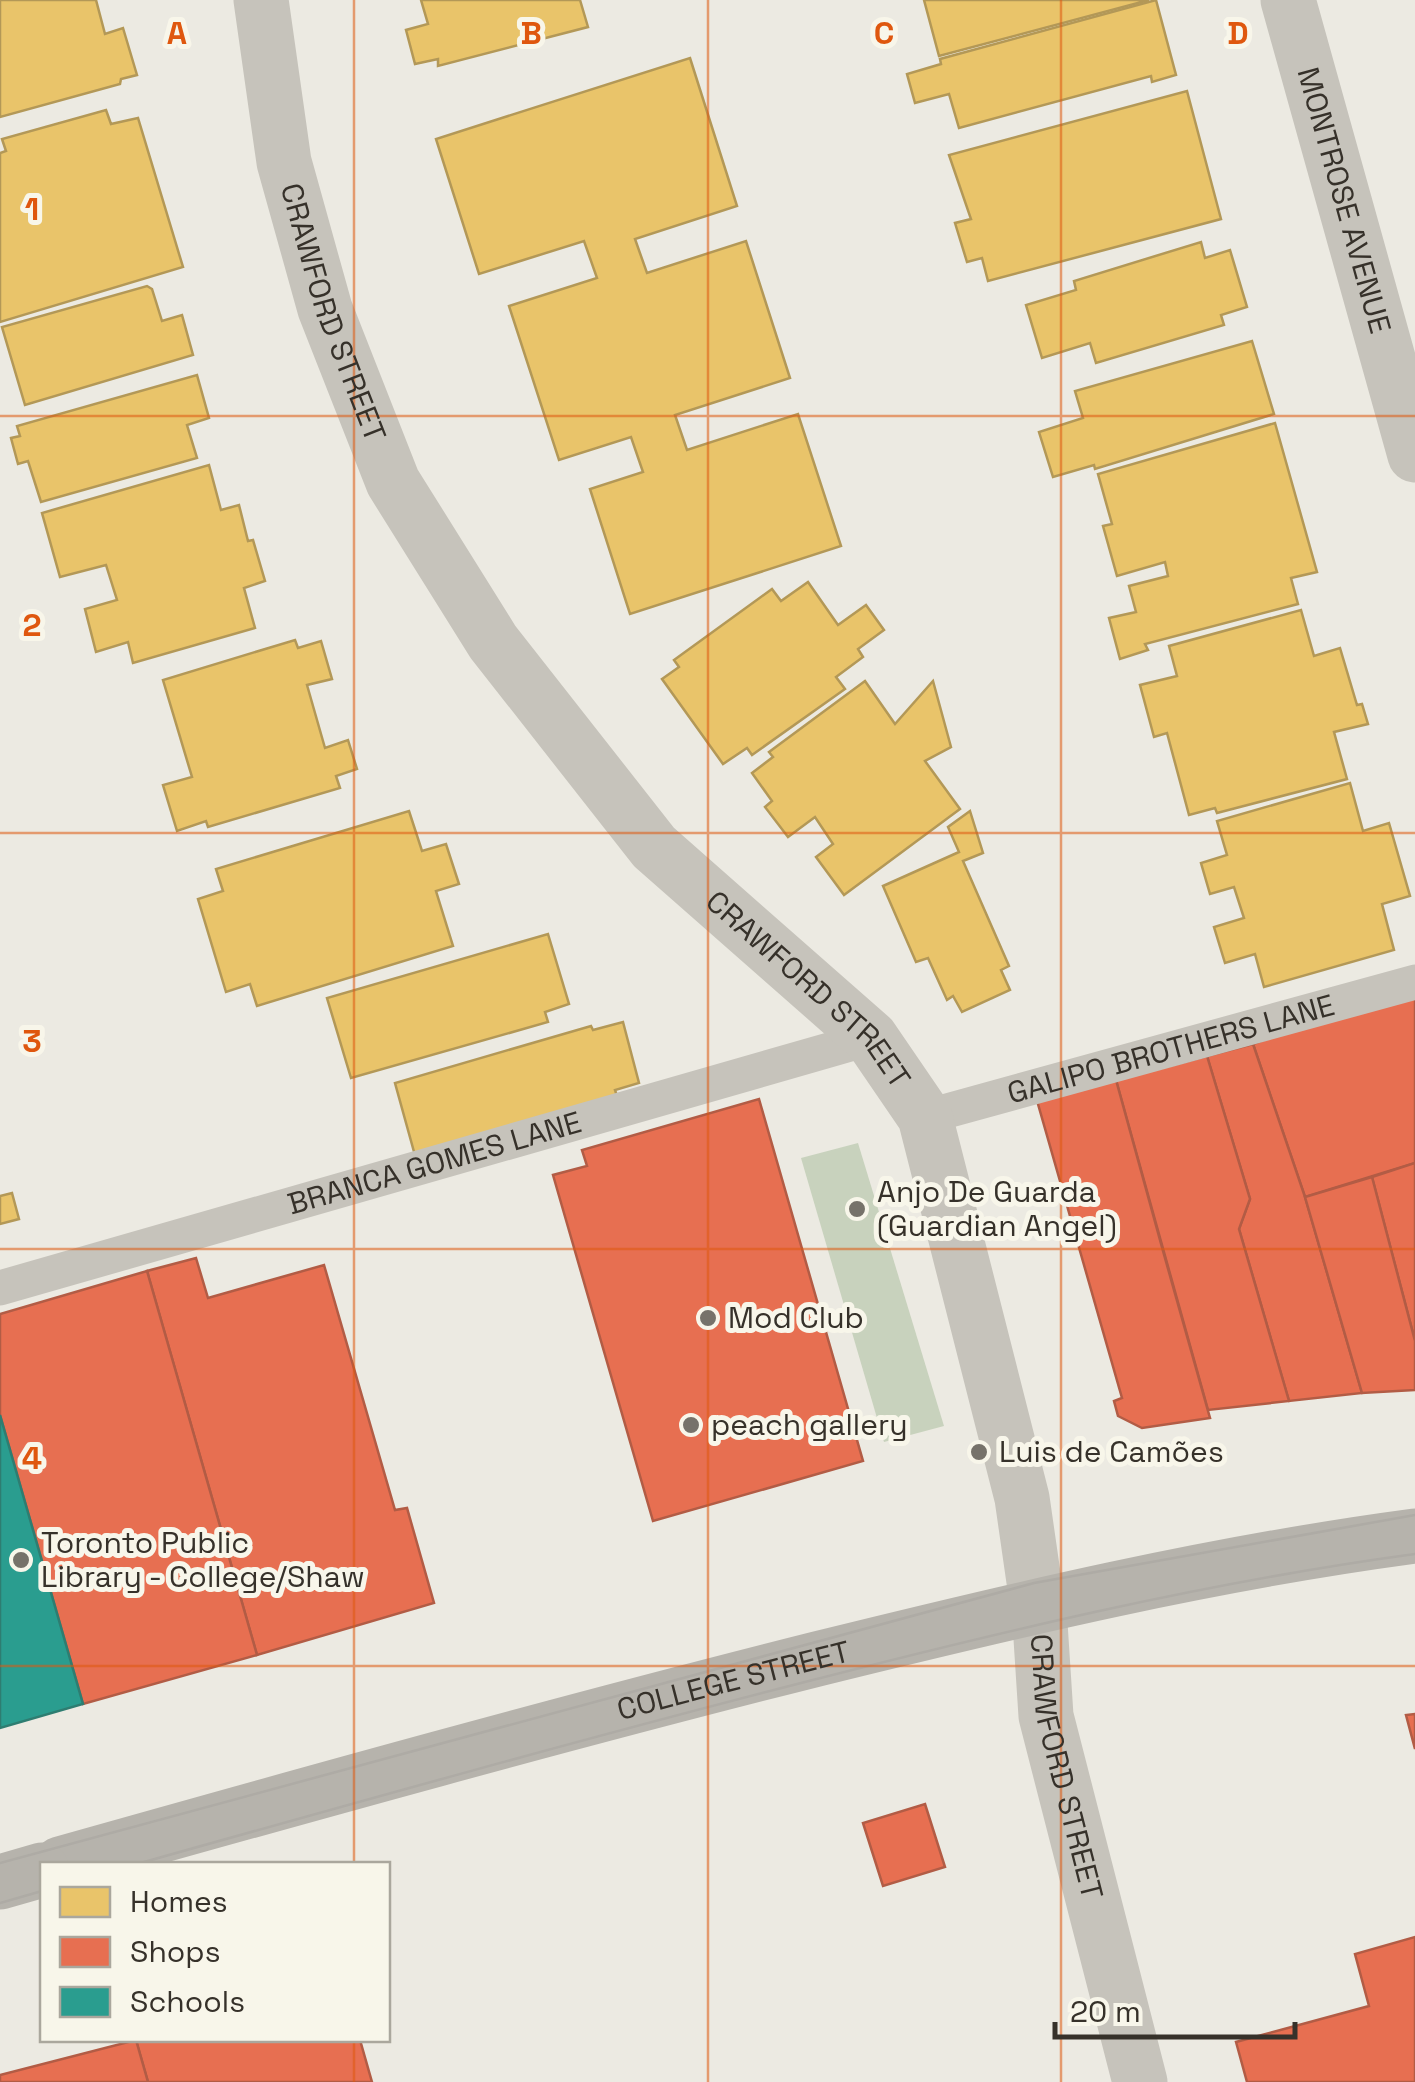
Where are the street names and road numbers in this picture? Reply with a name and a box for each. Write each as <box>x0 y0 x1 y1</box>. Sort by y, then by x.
street label: MONTROSE AVENUE <box>1289 63 1400 338</box>
street label: CRAWFORD STREET <box>272 179 395 447</box>
street label: CRAWFORD STREET <box>698 882 920 1096</box>
street label: GALIPO BROTHERS LANE <box>1003 985 1339 1112</box>
street label: BRANCA GOMES LANE <box>283 1102 586 1223</box>
street label: COLLEGE STREET <box>613 1632 854 1729</box>
street label: CRAWFORD STREET <box>1022 1633 1112 1903</box>

